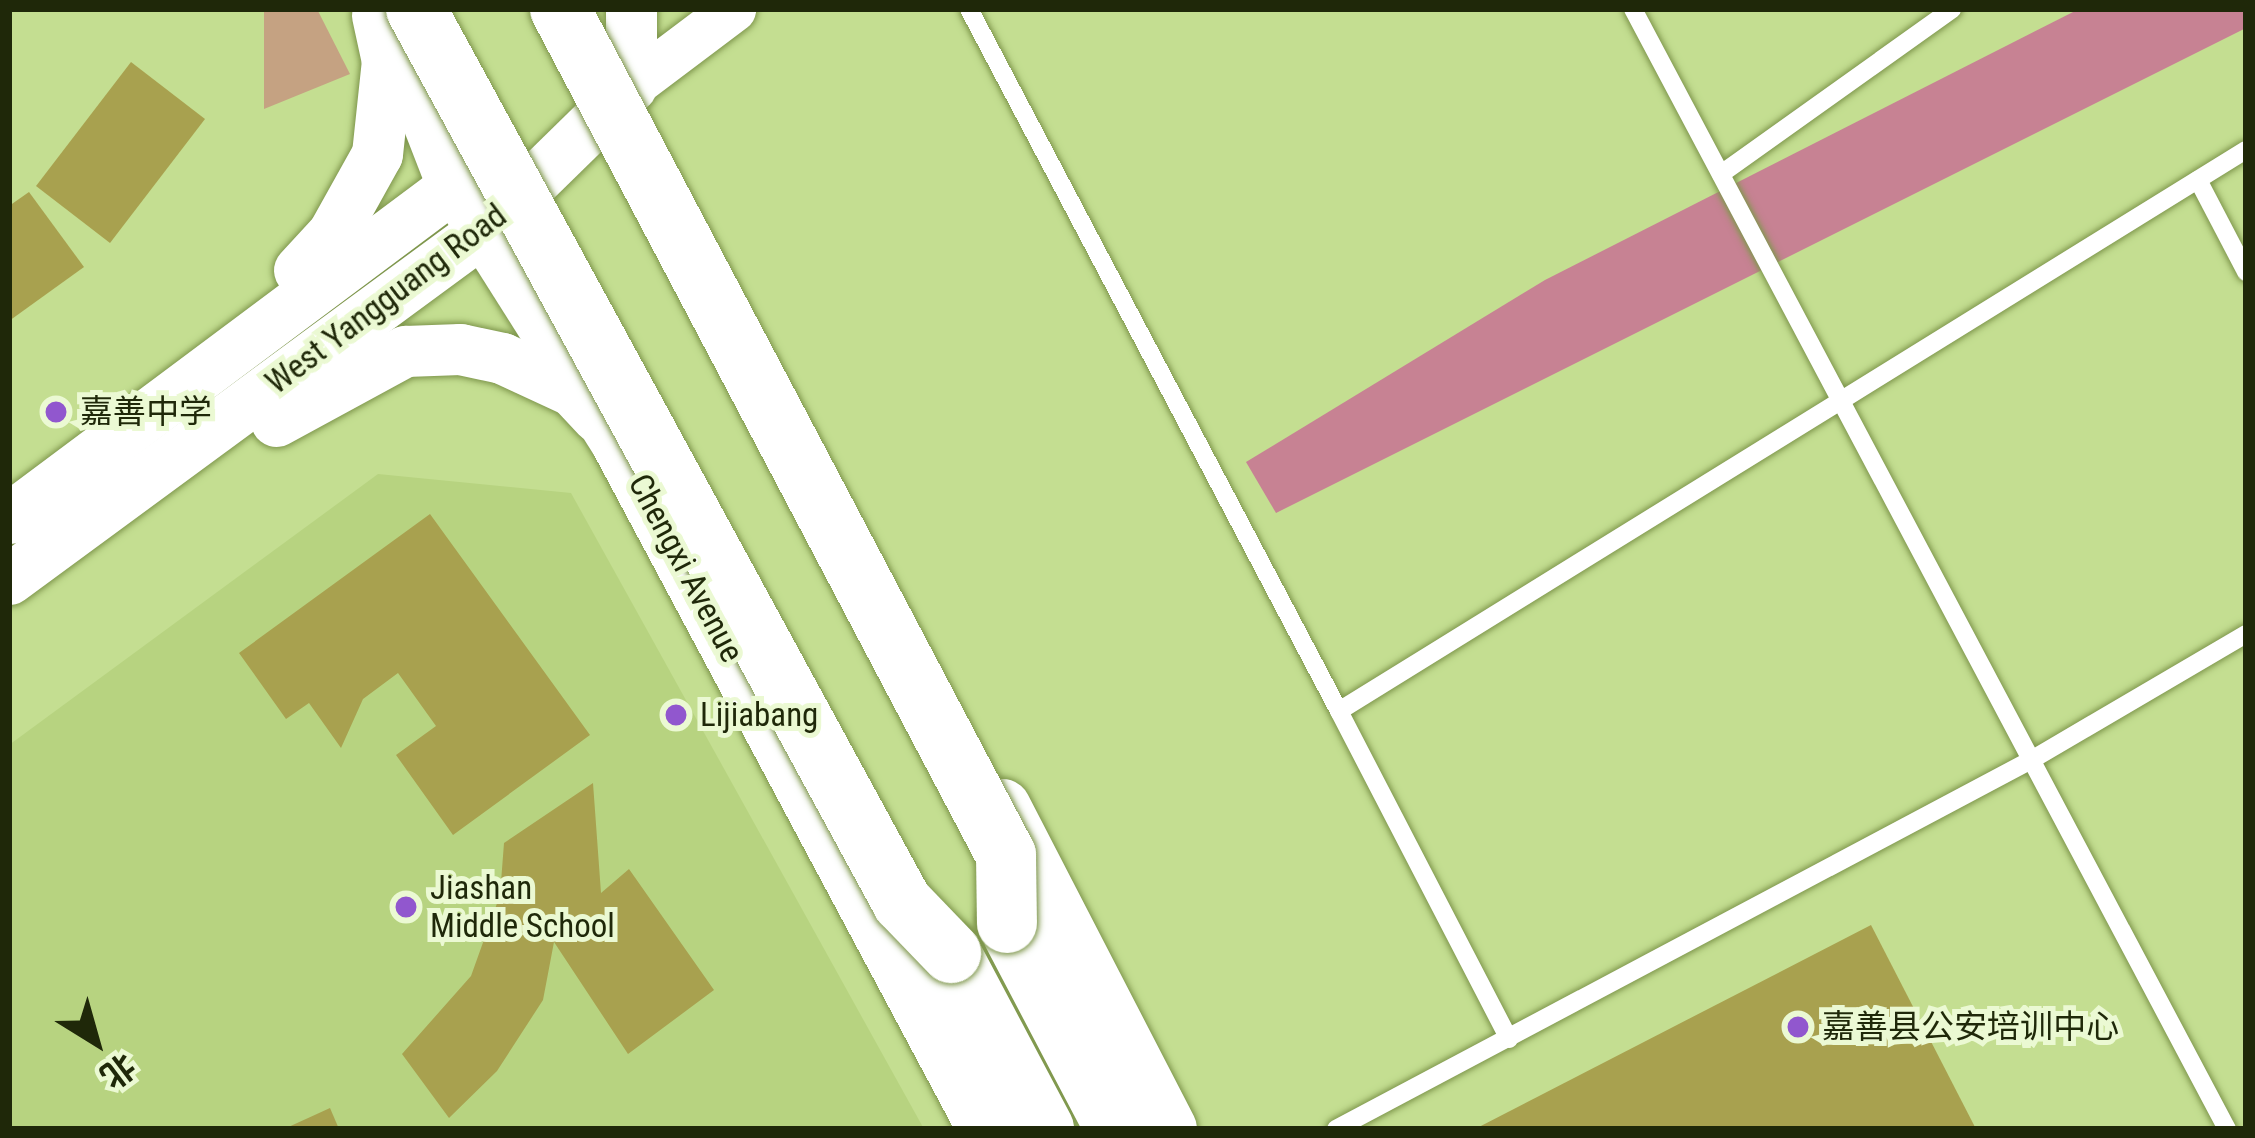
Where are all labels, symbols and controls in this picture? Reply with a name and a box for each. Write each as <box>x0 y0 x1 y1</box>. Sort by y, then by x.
street label: West Yangguang Road <box>258 196 514 402</box>
place label: 嘉善中学 <box>80 392 212 432</box>
marker: 嘉善中学 <box>43 399 69 425</box>
street label: Chengxi Avenue <box>620 467 752 669</box>
place label: Lijiabang <box>700 695 818 735</box>
marker: Lijiabang <box>663 702 689 728</box>
place label: Jiashan Middle School <box>430 868 615 946</box>
marker: Jiashan Middle School <box>393 894 419 920</box>
north arrow <box>36 982 156 1102</box>
place label: 嘉善县公安培训中心 <box>1822 1007 2119 1047</box>
marker: 嘉善县公安培训中心 <box>1785 1014 1811 1040</box>
text: 北 <box>93 1046 143 1097</box>

